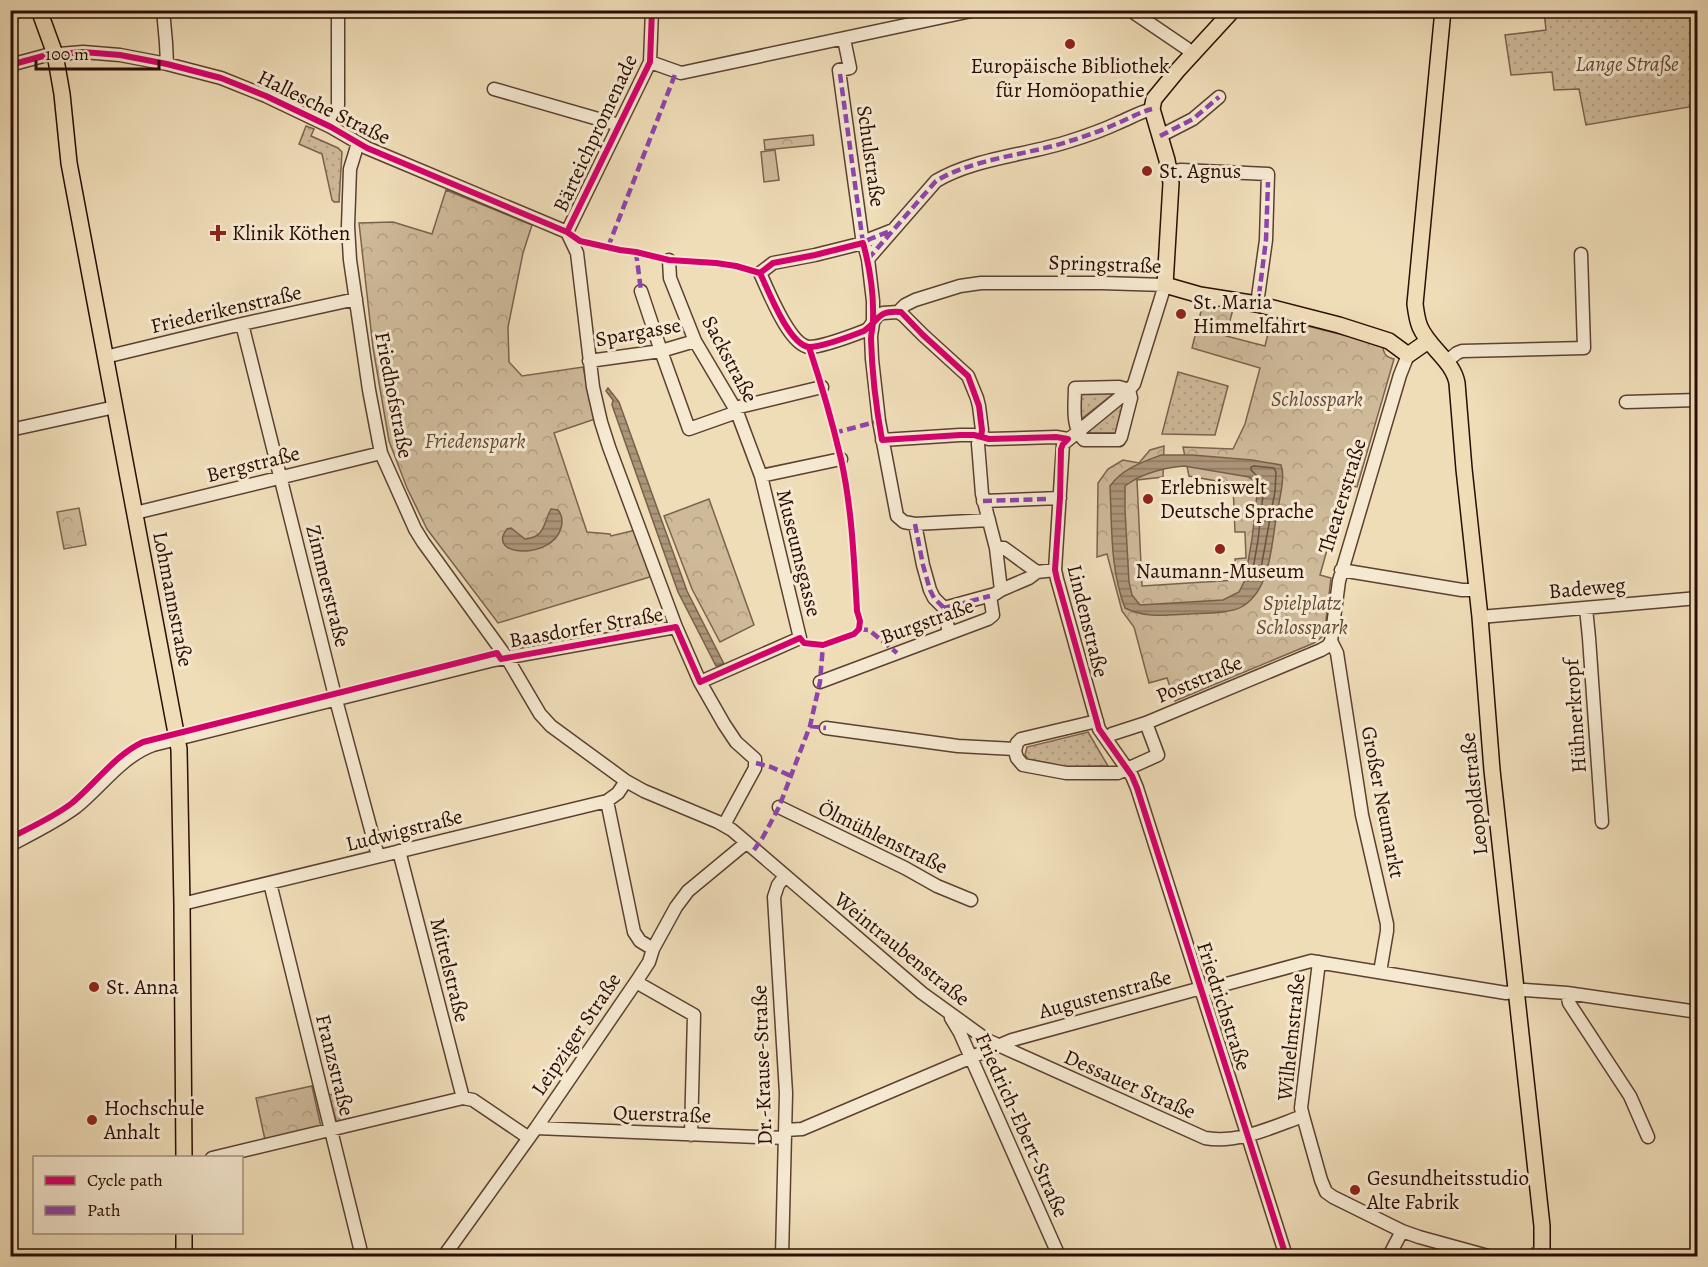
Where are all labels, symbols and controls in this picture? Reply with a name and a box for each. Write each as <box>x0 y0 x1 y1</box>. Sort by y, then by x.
scale bar <box>36 33 159 71</box>
marker: Europäische Bibliothek für Homöopathie <box>1063 37 1077 51</box>
text: 100 m <box>45 42 89 66</box>
street label: Bärteichpromenade <box>546 50 644 216</box>
park label: Lange Straße <box>1575 50 1679 78</box>
place label: Europäische Bibliothek für Homöopathie <box>971 52 1170 104</box>
street label: Hallesche Straße <box>253 63 395 151</box>
street label: Schulstraße <box>850 103 892 209</box>
place label: St. Agnus <box>1159 157 1241 185</box>
marker: St. Agnus <box>1140 164 1154 178</box>
place label: Klinik Köthen <box>232 219 350 247</box>
marker: Klinik Köthen <box>209 224 227 242</box>
street label: Springstraße <box>1048 248 1162 280</box>
street label: Friederikenstraße <box>148 278 304 340</box>
place label: St. Maria Himmelfahrt <box>1193 288 1307 340</box>
marker: St. Maria Himmelfahrt <box>1174 307 1188 321</box>
street label: Spargasse <box>593 311 683 353</box>
street label: Sackstraße <box>695 311 765 407</box>
street label: Friedhofstraße <box>368 329 420 461</box>
park label: Schlosspark <box>1271 385 1363 413</box>
park label: Friedenspark <box>424 427 526 455</box>
street label: Theaterstraße <box>1311 435 1373 557</box>
street label: Bergstraße <box>203 439 303 489</box>
place label: Erlebniswelt Deutsche Sprache <box>1160 473 1314 525</box>
street label: Museumsgasse <box>770 486 828 620</box>
marker: Erlebniswelt Deutsche Sprache <box>1141 492 1155 506</box>
street label: Zimmerstraße <box>299 522 357 650</box>
street label: Lohmannstraße <box>146 529 200 669</box>
marker: Naumann-Museum <box>1213 542 1227 556</box>
place label: Naumann-Museum <box>1136 557 1304 585</box>
street label: Lindenstraße <box>1060 562 1116 680</box>
street label: Badeweg <box>1547 571 1627 605</box>
park label: Spielplatz Schlosspark <box>1256 589 1348 641</box>
street label: Burgstraße <box>877 591 977 651</box>
street label: Baasdorfer Straße <box>507 600 665 654</box>
street label: Poststraße <box>1152 648 1246 710</box>
street label: Hühnerkropf <box>1557 655 1593 774</box>
street label: Großer Neumarkt <box>1355 724 1411 880</box>
street label: Leopoldstraße <box>1454 731 1494 857</box>
street label: Ölmühlenstraße <box>814 794 952 880</box>
street label: Ludwigstraße <box>343 802 465 858</box>
street label: Weintraubenstraße <box>827 885 976 1012</box>
street label: Mittelstraße <box>424 915 476 1025</box>
street label: Friedrichstraße <box>1190 938 1258 1074</box>
street label: Augustenstraße <box>1035 963 1174 1025</box>
street label: Leipziger Straße <box>525 967 627 1101</box>
street label: Wilhelmstraße <box>1270 972 1312 1103</box>
place label: St. Anna <box>106 973 179 1001</box>
marker: St. Anna <box>87 980 101 994</box>
street label: Dr.-Krause-Straße <box>745 984 779 1146</box>
street label: Franzstraße <box>309 1011 361 1119</box>
street label: Friedrich-Ebert-Straße <box>969 1028 1075 1222</box>
street label: Dessauer Straße <box>1060 1042 1200 1126</box>
place label: Hochschule Anhalt <box>103 1094 204 1146</box>
street label: Querstraße <box>612 1098 712 1130</box>
marker: Hochschule Anhalt <box>85 1113 99 1127</box>
legend <box>33 1156 243 1234</box>
place label: Gesundheitsstudio Alte Fabrik <box>1366 1164 1529 1216</box>
text: Cycle path <box>87 1168 163 1192</box>
marker: Gesundheitsstudio Alte Fabrik <box>1348 1183 1362 1197</box>
text: Path <box>87 1198 121 1222</box>

